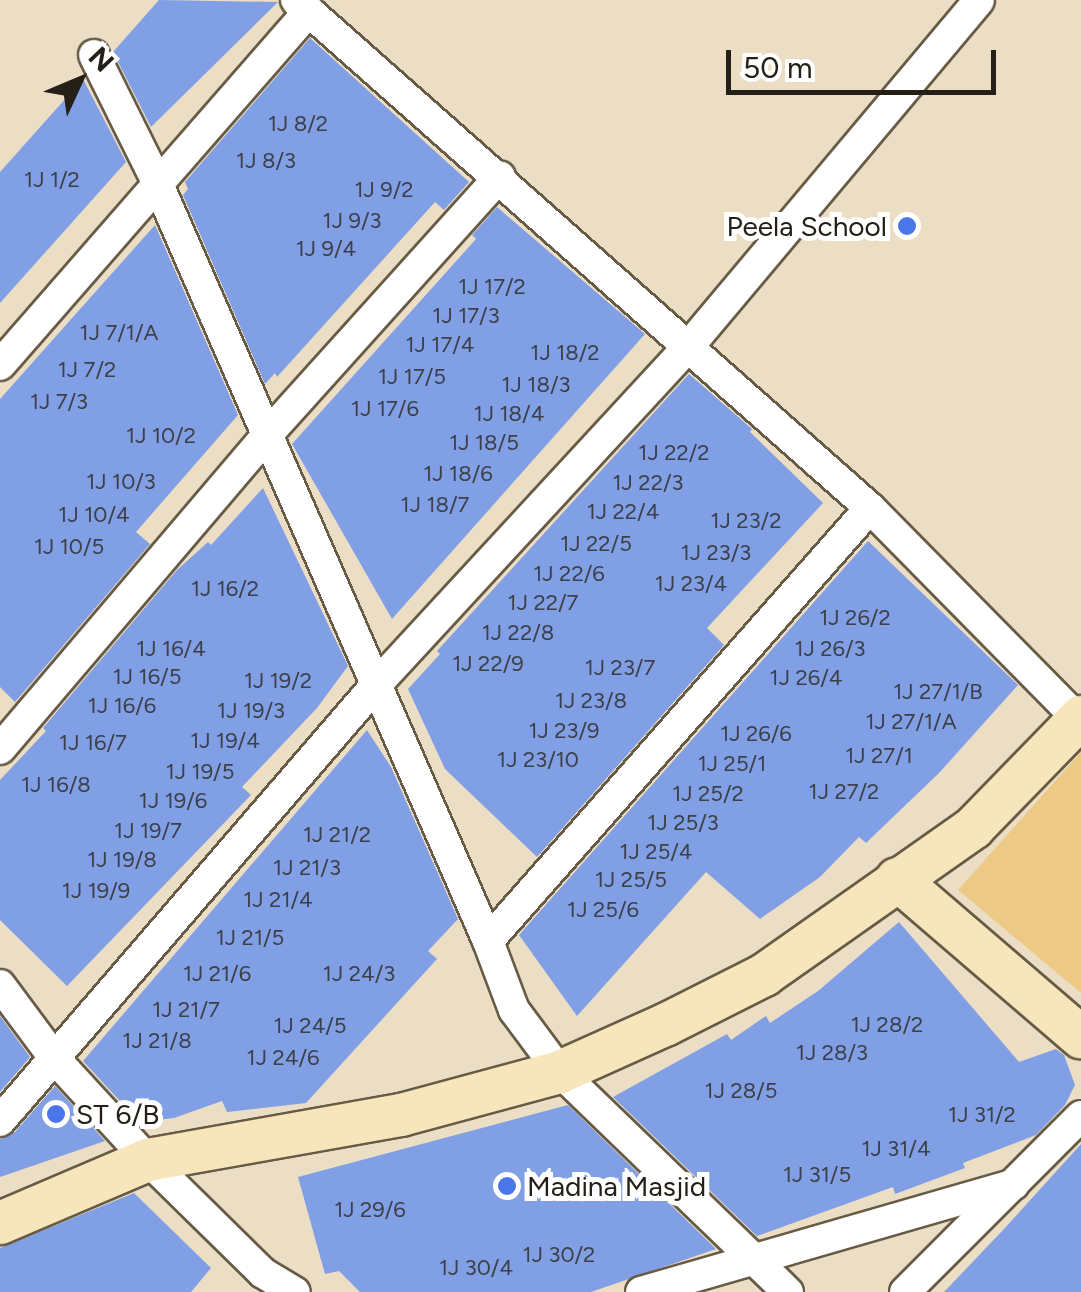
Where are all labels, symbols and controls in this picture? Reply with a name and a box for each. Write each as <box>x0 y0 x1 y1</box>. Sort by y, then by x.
north arrow <box>30 30 130 130</box>
scale bar <box>731 30 1001 92</box>
text: N <box>82 40 121 79</box>
text: 50 m <box>743 49 812 86</box>
house number: 1J 8/2 <box>268 111 328 137</box>
house number: 1J 8/3 <box>236 148 296 174</box>
house number: 1J 1/2 <box>24 167 80 193</box>
house number: 1J 9/2 <box>354 177 414 203</box>
house number: 1J 9/3 <box>323 208 381 234</box>
place label: Peela School <box>727 209 887 243</box>
marker: Peela School <box>896 215 918 237</box>
house number: 1J 9/4 <box>296 236 356 262</box>
house number: 1J 17/2 <box>458 274 526 300</box>
house number: 1J 17/3 <box>432 303 500 329</box>
house number: 1J 7/1/A <box>80 320 158 346</box>
house number: 1J 17/4 <box>406 332 474 358</box>
house number: 1J 18/2 <box>530 340 600 366</box>
house number: 1J 7/2 <box>58 357 116 383</box>
house number: 1J 17/5 <box>378 364 446 390</box>
house number: 1J 18/3 <box>502 372 570 398</box>
house number: 1J 7/3 <box>30 389 88 415</box>
house number: 1J 17/6 <box>351 396 419 422</box>
house number: 1J 18/4 <box>474 401 544 427</box>
house number: 1J 10/2 <box>126 423 196 449</box>
house number: 1J 18/5 <box>449 430 519 456</box>
house number: 1J 22/2 <box>638 440 710 466</box>
house number: 1J 18/6 <box>423 461 493 487</box>
house number: 1J 10/3 <box>86 469 156 495</box>
house number: 1J 22/3 <box>613 470 683 496</box>
house number: 1J 18/7 <box>401 492 469 518</box>
house number: 1J 22/4 <box>587 499 659 525</box>
house number: 1J 10/4 <box>58 502 130 528</box>
house number: 1J 23/2 <box>711 508 781 534</box>
house number: 1J 22/5 <box>560 531 632 557</box>
house number: 1J 10/5 <box>34 534 104 560</box>
house number: 1J 23/3 <box>681 540 751 566</box>
house number: 1J 22/6 <box>533 561 605 587</box>
house number: 1J 23/4 <box>655 571 727 597</box>
house number: 1J 16/2 <box>191 576 259 602</box>
house number: 1J 22/7 <box>508 590 578 616</box>
house number: 1J 26/2 <box>819 605 891 631</box>
house number: 1J 22/8 <box>482 620 554 646</box>
house number: 1J 16/4 <box>136 636 206 662</box>
house number: 1J 26/3 <box>794 636 866 662</box>
house number: 1J 22/9 <box>452 651 524 677</box>
house number: 1J 23/7 <box>585 655 655 681</box>
house number: 1J 16/5 <box>113 664 181 690</box>
house number: 1J 26/4 <box>770 665 842 691</box>
house number: 1J 19/2 <box>244 668 312 694</box>
house number: 1J 27/1/B <box>893 679 983 705</box>
house number: 1J 23/8 <box>555 688 627 714</box>
house number: 1J 16/6 <box>88 693 156 719</box>
house number: 1J 19/3 <box>217 698 285 724</box>
house number: 1J 27/1/A <box>865 709 957 735</box>
house number: 1J 23/9 <box>528 718 600 744</box>
house number: 1J 26/6 <box>720 721 792 747</box>
house number: 1J 19/4 <box>190 728 260 754</box>
house number: 1J 16/7 <box>59 730 127 756</box>
house number: 1J 27/1 <box>845 743 913 769</box>
house number: 1J 23/10 <box>497 747 579 773</box>
house number: 1J 25/1 <box>698 751 766 777</box>
house number: 1J 19/5 <box>166 759 234 785</box>
house number: 1J 16/8 <box>21 772 91 798</box>
house number: 1J 27/2 <box>809 779 879 805</box>
house number: 1J 25/2 <box>672 781 744 807</box>
house number: 1J 19/6 <box>139 788 207 814</box>
house number: 1J 25/3 <box>647 810 719 836</box>
house number: 1J 19/7 <box>114 818 182 844</box>
house number: 1J 21/2 <box>303 822 371 848</box>
house number: 1J 25/4 <box>619 839 693 865</box>
house number: 1J 19/8 <box>87 847 157 873</box>
house number: 1J 21/3 <box>273 855 341 881</box>
house number: 1J 25/5 <box>595 867 667 893</box>
house number: 1J 19/9 <box>62 878 130 904</box>
house number: 1J 21/4 <box>243 887 313 913</box>
house number: 1J 25/6 <box>567 897 639 923</box>
house number: 1J 21/5 <box>216 925 284 951</box>
house number: 1J 21/6 <box>183 961 251 987</box>
house number: 1J 24/3 <box>323 961 395 987</box>
house number: 1J 21/7 <box>152 997 220 1023</box>
house number: 1J 28/2 <box>851 1012 923 1038</box>
house number: 1J 24/5 <box>273 1013 347 1039</box>
house number: 1J 21/8 <box>122 1028 192 1054</box>
house number: 1J 28/3 <box>796 1040 868 1066</box>
house number: 1J 24/6 <box>247 1045 319 1071</box>
house number: 1J 28/5 <box>705 1078 777 1104</box>
place label: ST 6/B <box>76 1097 159 1131</box>
house number: 1J 31/2 <box>948 1102 1016 1128</box>
marker: ST 6/B <box>45 1103 67 1125</box>
house number: 1J 31/4 <box>861 1136 931 1162</box>
house number: 1J 31/5 <box>783 1162 851 1188</box>
place label: Madina Masjid <box>527 1169 706 1203</box>
marker: Madina Masjid <box>496 1175 518 1197</box>
house number: 1J 29/6 <box>334 1197 406 1223</box>
house number: 1J 30/2 <box>523 1242 595 1268</box>
house number: 1J 30/4 <box>439 1255 513 1281</box>

